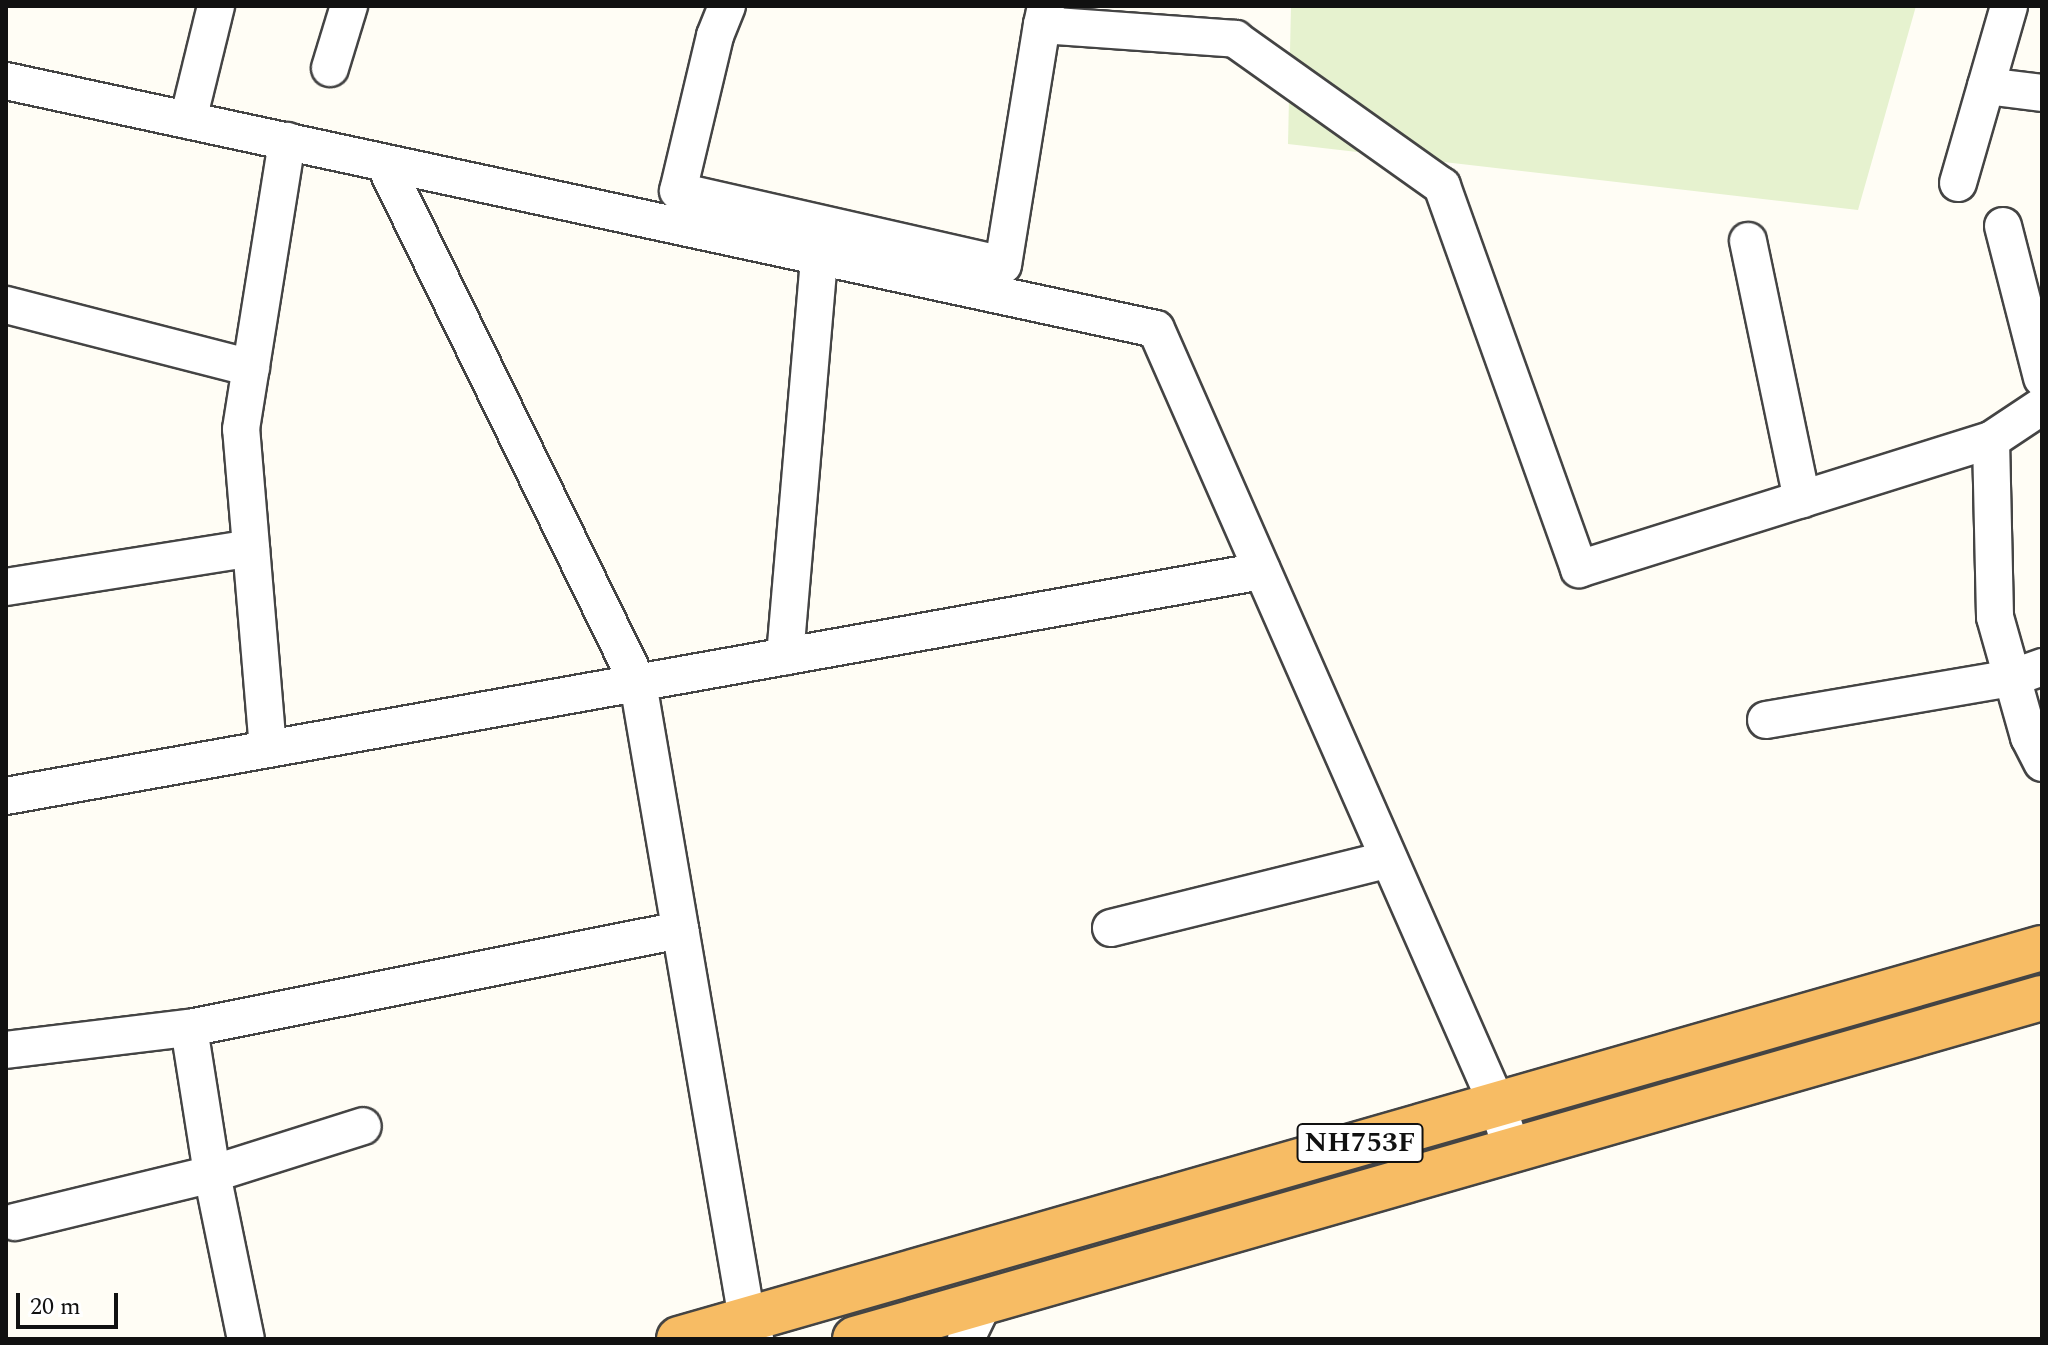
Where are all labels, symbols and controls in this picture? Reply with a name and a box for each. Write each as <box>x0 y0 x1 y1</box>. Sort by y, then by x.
road number: NH753F <box>1296 1119 1424 1167</box>
scale bar <box>20 1277 122 1327</box>
text: 20 m <box>30 1289 81 1325</box>

